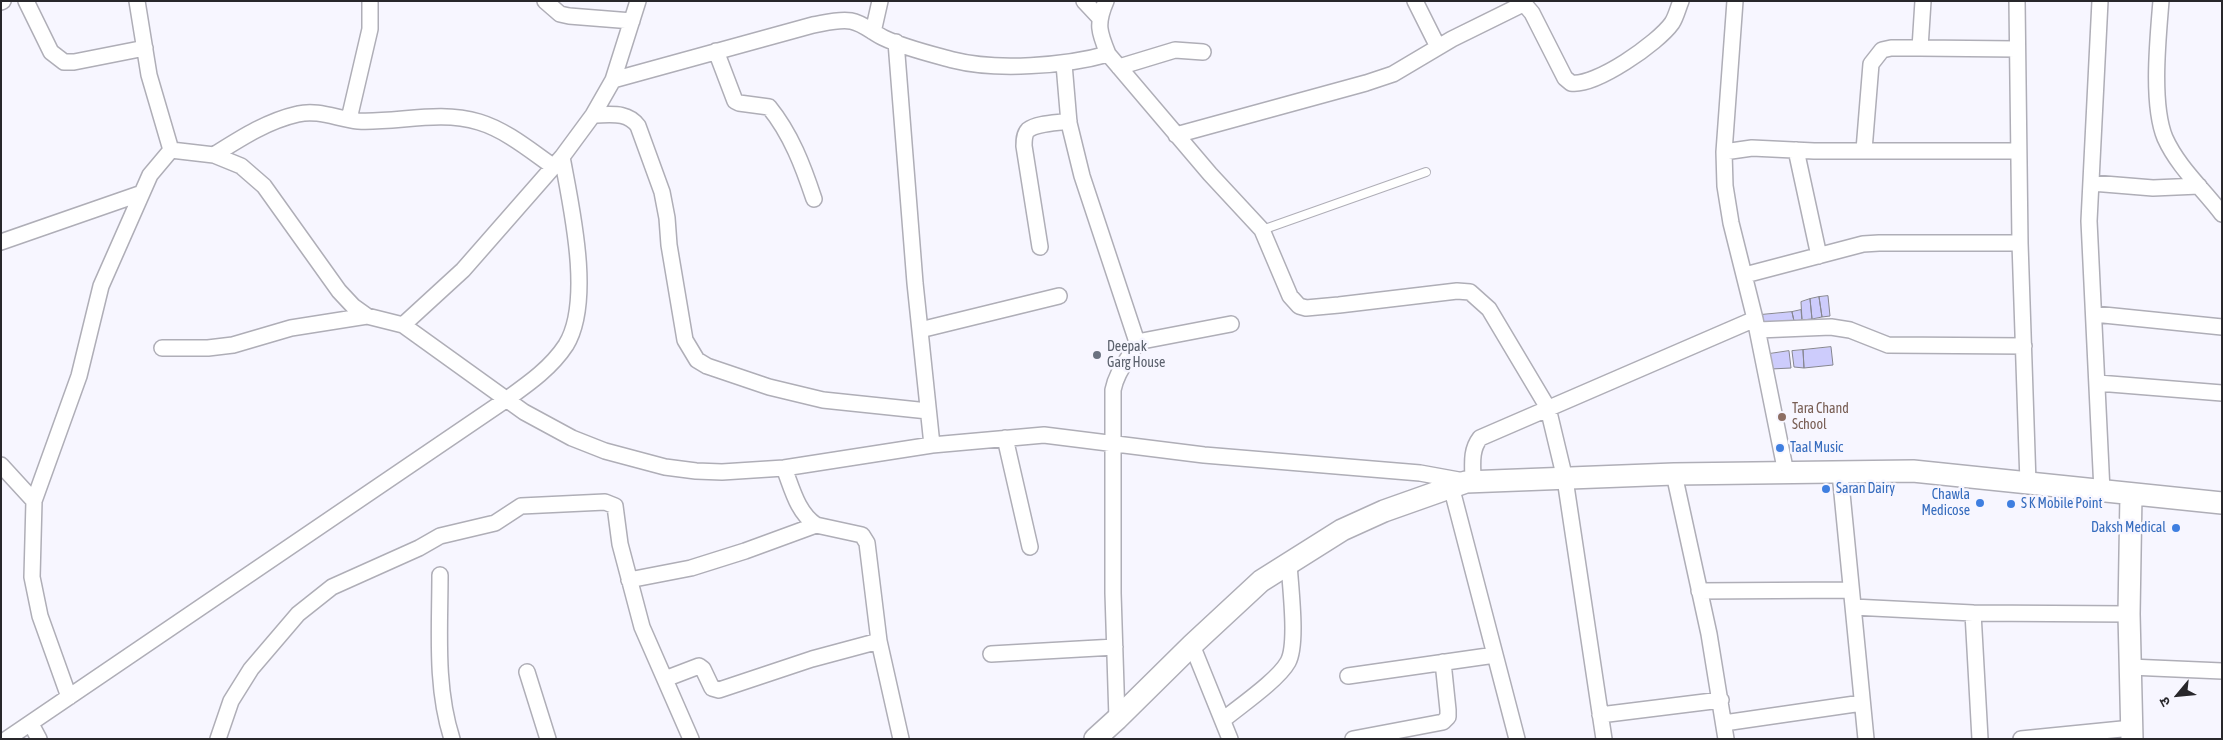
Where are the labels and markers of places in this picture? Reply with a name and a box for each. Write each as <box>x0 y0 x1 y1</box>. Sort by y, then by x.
place label: Deepak Garg House <box>1107 339 1165 372</box>
marker: Deepak Garg House <box>1091 349 1103 361</box>
place label: Tara Chand School <box>1792 401 1849 434</box>
marker: Tara Chand School <box>1776 411 1788 423</box>
place label: Taal Music <box>1790 440 1843 456</box>
marker: Taal Music <box>1774 442 1786 454</box>
place label: Saran Dairy <box>1836 481 1895 497</box>
marker: Saran Dairy <box>1820 483 1832 495</box>
place label: Chawla Medicose <box>1921 487 1970 520</box>
place label: S K Mobile Point <box>2021 496 2103 512</box>
marker: Chawla Medicose <box>1974 497 1986 509</box>
marker: S K Mobile Point <box>2005 498 2017 510</box>
place label: Daksh Medical <box>2091 520 2166 536</box>
marker: Daksh Medical <box>2170 522 2182 534</box>

